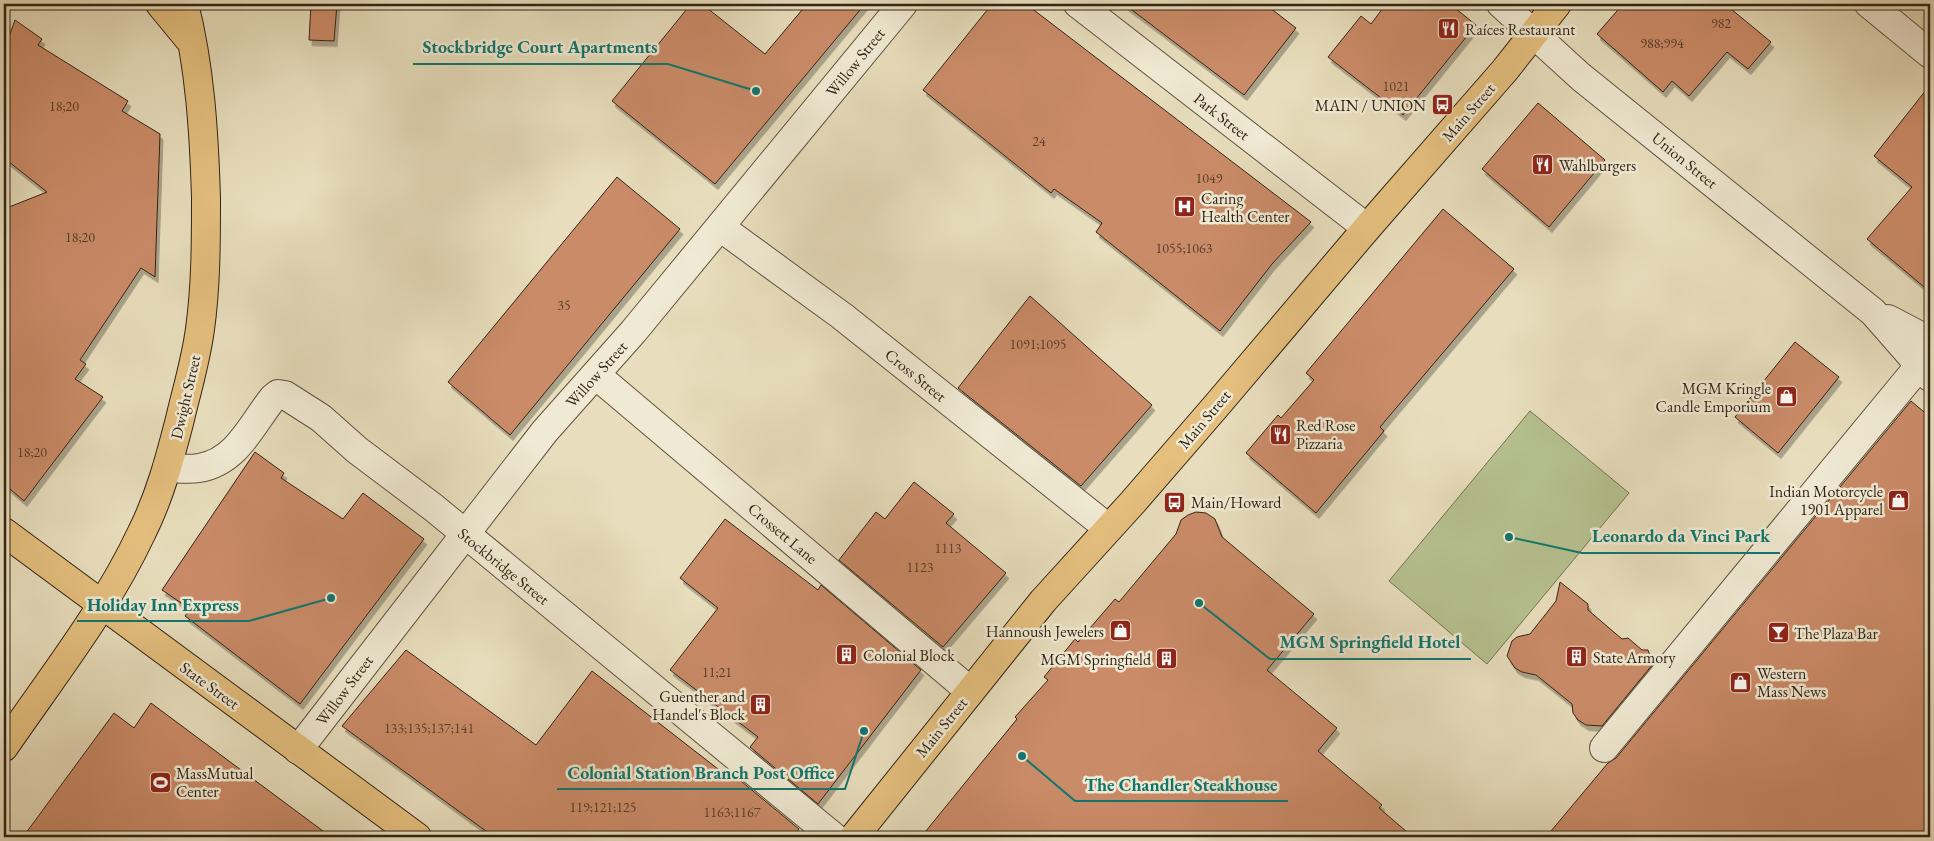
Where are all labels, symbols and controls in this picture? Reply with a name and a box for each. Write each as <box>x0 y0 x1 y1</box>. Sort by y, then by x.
house number: 982 <box>1711 14 1731 32</box>
restaurant icon: Raíces Restaurant <box>1437 17 1461 41</box>
place label: Raíces Restaurant <box>1465 19 1575 40</box>
street label: Willow Street <box>821 23 890 101</box>
callout: Stockbridge Court Apartments <box>413 31 668 64</box>
house number: 988;994 <box>1640 34 1684 52</box>
text: Stockbridge Court Apartments <box>422 35 658 58</box>
house number: 1021 <box>1383 77 1409 95</box>
street label: Main Street <box>1437 79 1500 146</box>
street label: Park Street <box>1189 88 1254 145</box>
bus stop icon: MAIN / UNION <box>1430 93 1454 117</box>
place label: MAIN / UNION <box>1315 95 1426 116</box>
house number: 18;20 <box>49 97 79 115</box>
street label: Union Street <box>1647 127 1722 193</box>
house number: 24 <box>1032 132 1046 150</box>
restaurant icon: Wahlburgers <box>1531 153 1555 177</box>
place label: Wahlburgers <box>1559 155 1636 176</box>
house number: 1049 <box>1196 169 1223 187</box>
place label: Caring Health Center <box>1201 188 1290 227</box>
hospital icon: Caring Health Center <box>1173 195 1197 219</box>
house number: 18;20 <box>65 228 95 246</box>
house number: 1055;1063 <box>1156 239 1213 257</box>
house number: 35 <box>557 296 571 314</box>
house number: 1091;1095 <box>1010 335 1066 353</box>
street label: Willow Street <box>561 336 632 412</box>
street label: Cross Street <box>881 344 951 407</box>
street label: Dwight Street <box>166 353 205 441</box>
place label: MGM Kringle Candle Emporium <box>1656 378 1772 417</box>
street label: Main Street <box>1173 385 1235 453</box>
shop icon: MGM Kringle Candle Emporium <box>1775 385 1799 409</box>
place label: Red Rose Pizzaria <box>1296 415 1356 454</box>
restaurant icon: Red Rose Pizzaria <box>1268 422 1292 446</box>
house number: 18;20 <box>17 443 47 461</box>
place label: Indian Motorcycle 1901 Apparel <box>1769 481 1883 520</box>
shop icon: Indian Motorcycle 1901 Apparel <box>1887 488 1911 512</box>
bus stop icon: Main/Howard <box>1163 490 1187 514</box>
place label: Main/Howard <box>1191 492 1282 513</box>
street label: Crossett Lane <box>743 498 822 569</box>
callout: Leonardo da Vinci Park <box>1582 520 1780 553</box>
street label: Stockbridge Street <box>454 523 554 610</box>
text: Leonardo da Vinci Park <box>1592 524 1771 547</box>
house number: 1113 <box>935 539 962 557</box>
house number: 1123 <box>907 558 934 576</box>
callout: Holiday Inn Express <box>77 588 249 621</box>
text: Holiday Inn Express <box>87 593 239 616</box>
shop icon: Hannoush Jewelers <box>1108 619 1132 643</box>
place label: Hannoush Jewelers <box>986 621 1104 642</box>
bar icon: The Plaza Bar <box>1766 621 1790 645</box>
place label: The Plaza Bar <box>1794 623 1879 644</box>
callout: MGM Springfield Hotel <box>1270 626 1471 659</box>
text: MGM Springfield Hotel <box>1280 630 1460 653</box>
building icon: Colonial Block <box>835 643 859 667</box>
place label: Colonial Block <box>863 645 955 666</box>
building icon: State Armory <box>1565 645 1589 669</box>
building icon: MGM Springfield <box>1155 647 1179 671</box>
place label: State Armory <box>1593 647 1676 668</box>
place label: MGM Springfield <box>1040 649 1152 670</box>
street label: Willow Street <box>311 651 378 730</box>
street label: State Street <box>176 657 244 714</box>
house number: 11;21 <box>702 663 732 681</box>
place label: Western Mass News <box>1757 663 1826 702</box>
shop icon: Western Mass News <box>1729 670 1753 694</box>
place label: Guenther and Handel's Block <box>652 686 746 725</box>
building icon: Guenther and Handel's Block <box>749 693 773 717</box>
street label: Main Street <box>911 693 972 762</box>
house number: 133;135;137;141 <box>384 719 474 737</box>
callout: Colonial Station Branch Post Office <box>557 756 845 789</box>
text: Colonial Station Branch Post Office <box>567 761 835 784</box>
place label: MassMutual Center <box>176 763 254 802</box>
callout: The Chandler Steakhouse <box>1075 768 1288 801</box>
sports icon: MassMutual Center <box>148 770 172 794</box>
text: The Chandler Steakhouse <box>1084 773 1278 796</box>
house number: 119;121;125 <box>570 798 636 816</box>
house number: 1163;1167 <box>704 803 761 821</box>

